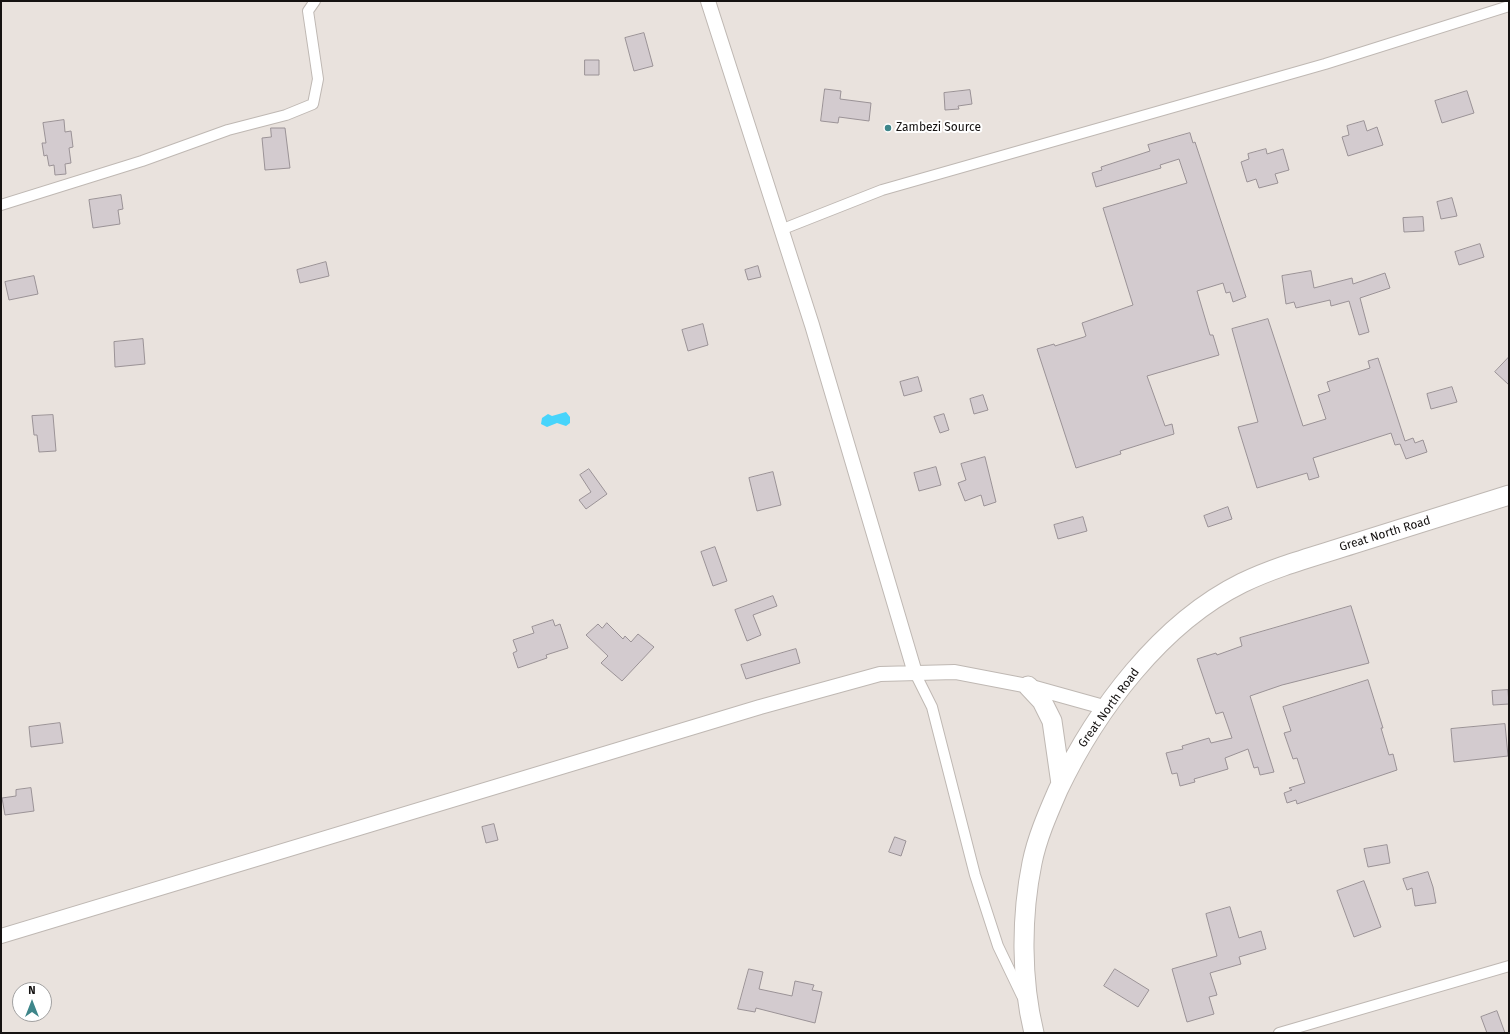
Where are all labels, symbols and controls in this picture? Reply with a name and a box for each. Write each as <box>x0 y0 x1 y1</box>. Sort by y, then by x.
place label: Zambezi Source <box>896 121 981 135</box>
marker: Zambezi Source <box>883 123 893 133</box>
street label: Great North Road <box>1338 513 1432 555</box>
street label: Great North Road <box>1075 666 1143 750</box>
north arrow <box>12 982 52 1022</box>
text: N <box>28 984 36 997</box>

